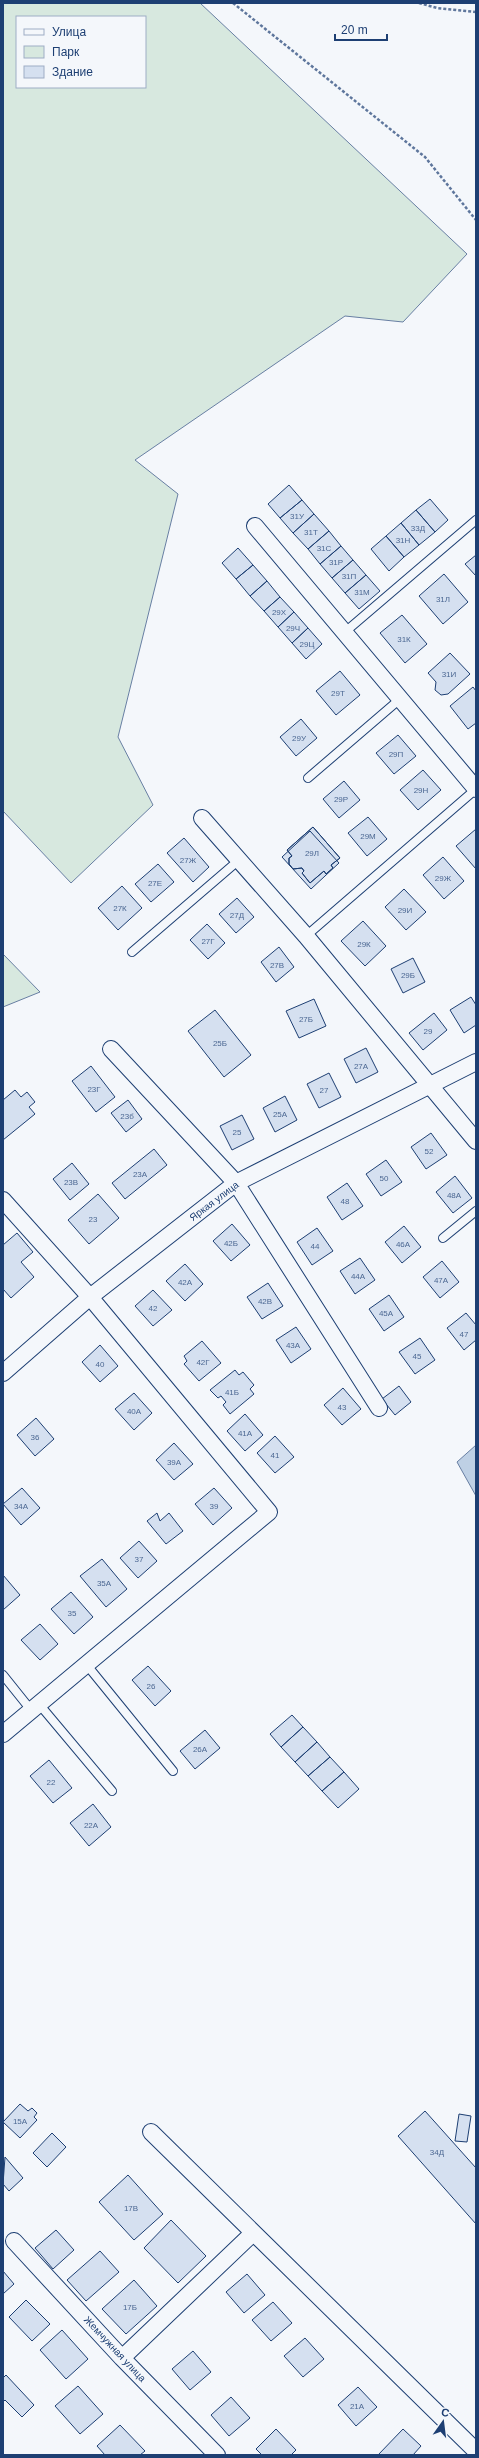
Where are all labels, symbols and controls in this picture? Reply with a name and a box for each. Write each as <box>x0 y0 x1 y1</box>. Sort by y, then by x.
legend <box>16 16 146 88</box>
scale bar <box>335 16 387 42</box>
text: 20 m <box>341 23 368 37</box>
text: Улица <box>52 25 86 39</box>
text: Парк <box>52 45 80 59</box>
text: Здание <box>52 65 93 79</box>
house number: 31У <box>290 512 305 521</box>
house number: 33Д <box>411 524 426 533</box>
house number: 31Т <box>304 528 318 537</box>
house number: 31Н <box>396 536 411 545</box>
house number: 31С <box>317 544 332 553</box>
house number: 31Р <box>329 558 343 567</box>
house number: 31П <box>342 572 357 581</box>
house number: 31М <box>354 588 370 597</box>
house number: 31Л <box>436 595 450 604</box>
house number: 29Х <box>272 608 287 617</box>
house number: 29Ч <box>286 624 300 633</box>
house number: 31К <box>397 635 411 644</box>
house number: 29Ц <box>300 640 314 649</box>
house number: 31И <box>442 670 457 679</box>
house number: 29Т <box>331 689 345 698</box>
house number: 29У <box>292 734 307 743</box>
house number: 29П <box>389 750 404 759</box>
house number: 29Н <box>414 786 429 795</box>
house number: 29Р <box>334 795 348 804</box>
house number: 29М <box>360 832 376 841</box>
house number: 29Л <box>305 849 319 858</box>
house number: 27Ж <box>180 856 197 865</box>
house number: 29Ж <box>435 874 452 883</box>
house number: 27Е <box>148 879 162 888</box>
house number: 27К <box>113 904 127 913</box>
house number: 29И <box>398 906 413 915</box>
house number: 27Д <box>230 911 245 920</box>
house number: 27Г <box>201 937 215 946</box>
house number: 29К <box>357 940 371 949</box>
house number: 27В <box>270 961 284 970</box>
house number: 29Б <box>401 971 415 980</box>
house number: 27Б <box>299 1015 313 1024</box>
house number: 29 <box>424 1027 433 1036</box>
house number: 25Б <box>213 1039 227 1048</box>
house number: 27А <box>354 1062 369 1071</box>
house number: 23Г <box>87 1085 101 1094</box>
house number: 27 <box>320 1086 329 1095</box>
house number: 25А <box>273 1110 288 1119</box>
house number: 23б <box>120 1112 134 1121</box>
house number: 25 <box>233 1128 242 1137</box>
house number: 52 <box>425 1147 434 1156</box>
house number: 23А <box>133 1170 148 1179</box>
house number: 50 <box>380 1174 389 1183</box>
house number: 23В <box>64 1178 78 1187</box>
street label: Яркая улица <box>187 1179 241 1223</box>
house number: 48А <box>447 1191 462 1200</box>
house number: 48 <box>341 1197 350 1206</box>
house number: 23 <box>89 1215 98 1224</box>
house number: 42Б <box>224 1239 238 1248</box>
house number: 46А <box>396 1240 411 1249</box>
house number: 44 <box>311 1242 320 1251</box>
house number: 44А <box>351 1272 366 1281</box>
house number: 47А <box>434 1276 449 1285</box>
house number: 42А <box>178 1278 193 1287</box>
house number: 42В <box>258 1297 272 1306</box>
house number: 42 <box>149 1304 158 1313</box>
house number: 45А <box>379 1309 394 1318</box>
house number: 47 <box>460 1330 469 1339</box>
house number: 43А <box>286 1341 301 1350</box>
house number: 45 <box>413 1352 422 1361</box>
house number: 42Г <box>196 1358 210 1367</box>
house number: 40 <box>96 1360 105 1369</box>
house number: 41Б <box>225 1388 239 1397</box>
house number: 43 <box>338 1403 347 1412</box>
house number: 40А <box>127 1407 142 1416</box>
house number: 41А <box>238 1429 253 1438</box>
house number: 36 <box>31 1433 40 1442</box>
house number: 41 <box>271 1451 280 1460</box>
house number: 39А <box>167 1458 182 1467</box>
house number: 34А <box>14 1502 29 1511</box>
house number: 39 <box>210 1502 219 1511</box>
house number: 37 <box>135 1555 144 1564</box>
house number: 35А <box>97 1579 112 1588</box>
house number: 35 <box>68 1609 77 1618</box>
house number: 26 <box>147 1682 156 1691</box>
house number: 26А <box>193 1745 208 1754</box>
house number: 22 <box>47 1778 56 1787</box>
house number: 22А <box>84 1821 99 1830</box>
house number: 15А <box>13 2117 28 2126</box>
house number: 34Д <box>430 2148 445 2157</box>
house number: 17В <box>124 2204 138 2213</box>
house number: 17Б <box>123 2303 137 2312</box>
street label: Жемчужная улица <box>82 2314 148 2384</box>
house number: 21А <box>350 2402 365 2411</box>
north arrow <box>423 2402 463 2442</box>
text: С <box>440 2406 451 2419</box>

